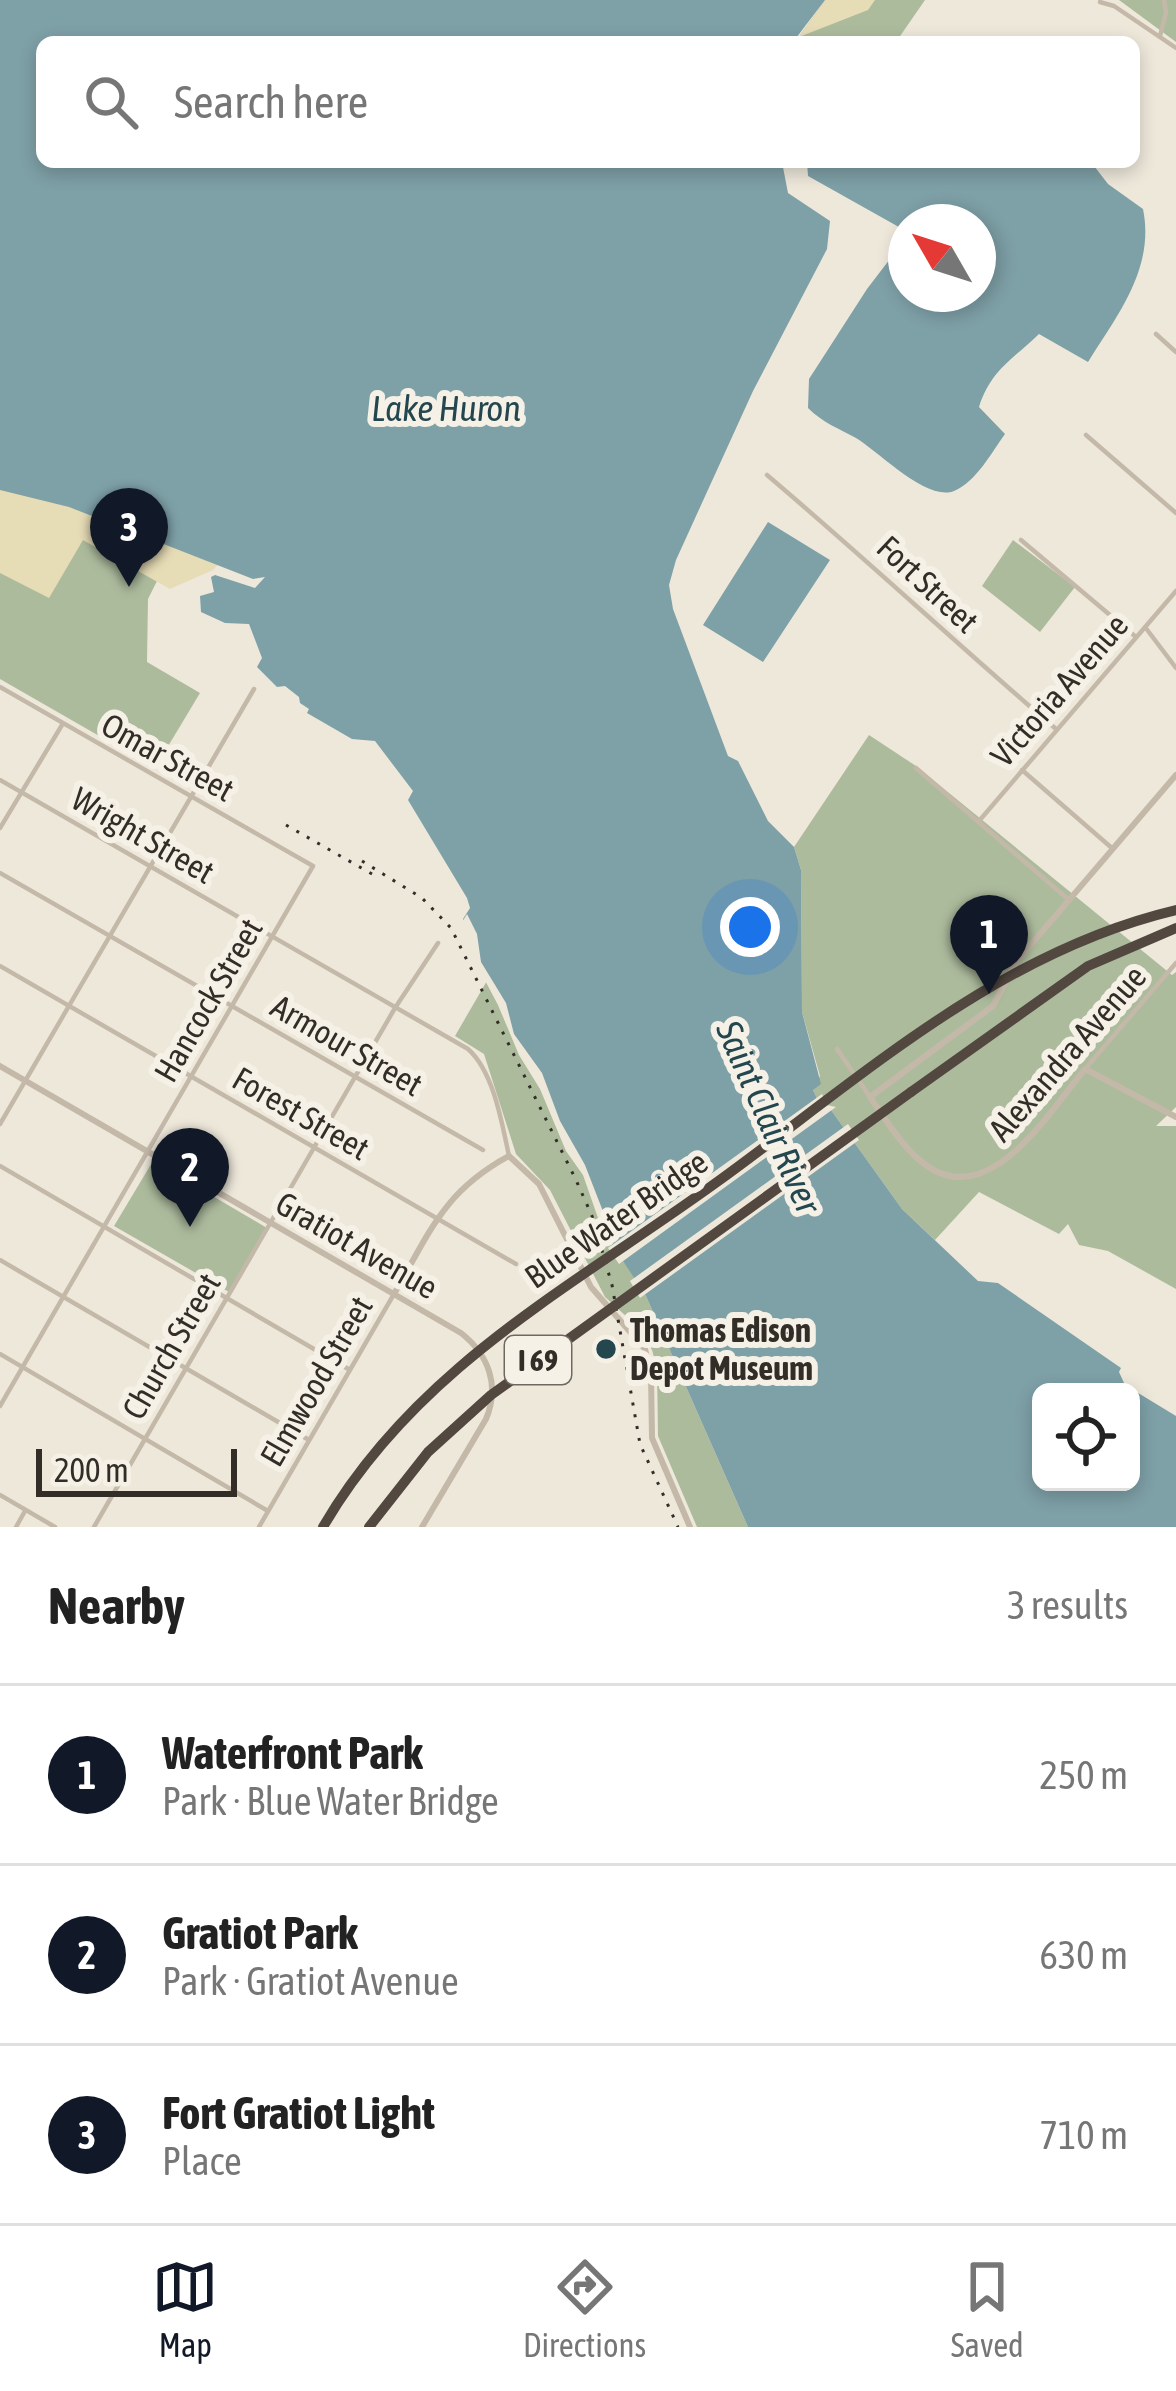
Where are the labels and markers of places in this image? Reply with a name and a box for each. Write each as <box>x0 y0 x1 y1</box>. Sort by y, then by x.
pin: 3 <box>90 488 168 587</box>
pin: 1 <box>950 895 1028 994</box>
pin: 2 <box>151 1128 229 1227</box>
place label: Thomas Edison Depot Museum <box>630 1311 813 1387</box>
marker: Thomas Edison Depot Museum <box>593 1336 619 1362</box>

